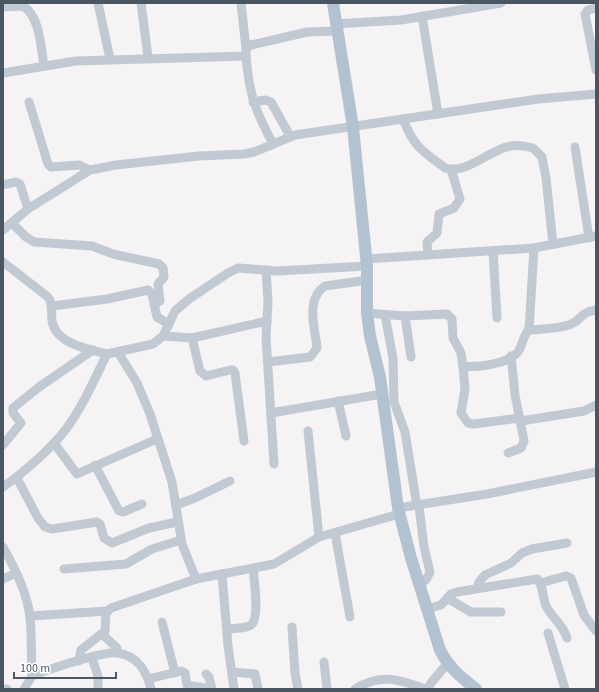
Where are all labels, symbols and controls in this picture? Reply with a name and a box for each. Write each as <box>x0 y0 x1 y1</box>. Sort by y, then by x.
scale bar <box>14 654 116 680</box>
text: 100 m <box>20 660 50 677</box>

